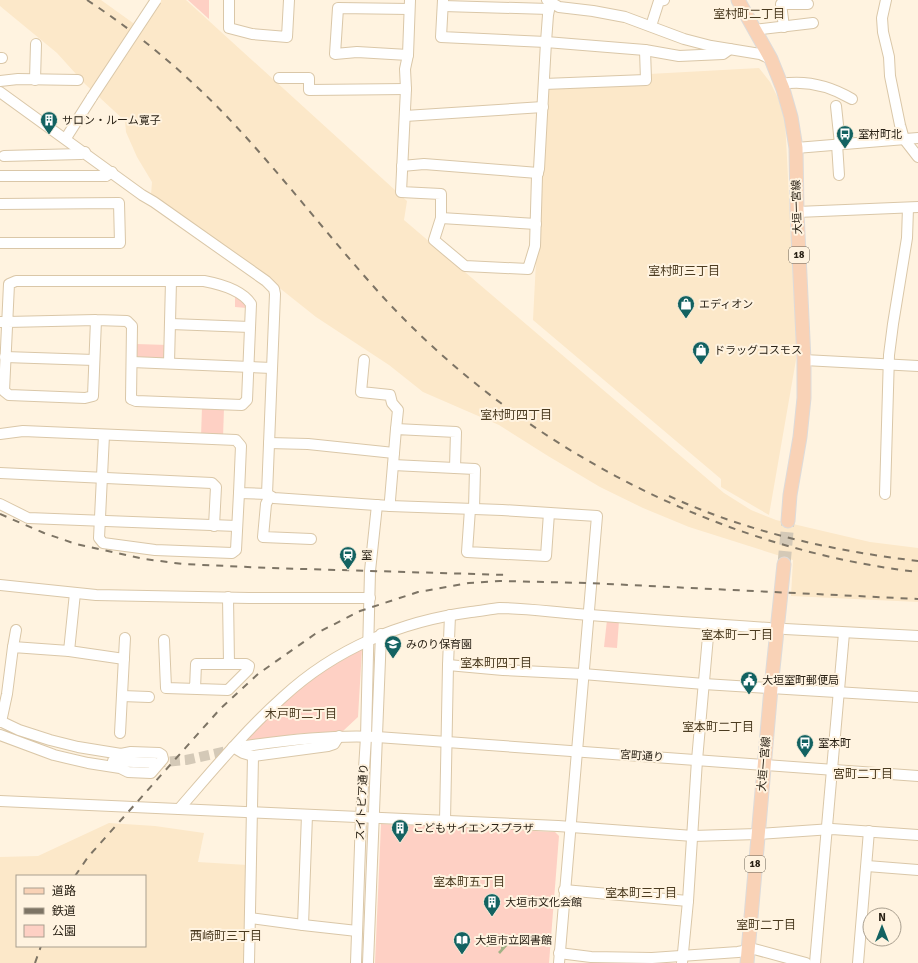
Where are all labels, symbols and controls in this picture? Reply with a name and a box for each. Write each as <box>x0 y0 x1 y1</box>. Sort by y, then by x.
district label: 室村町二丁目 <box>713 7 785 22</box>
building icon: サロン・ルーム寛子 <box>39 110 59 135</box>
place label: サロン・ルーム寛子 <box>62 114 161 127</box>
bus stop icon: 室村町北 <box>835 124 855 149</box>
place label: 室村町北 <box>858 128 902 141</box>
street label: 大垣一宮線 <box>790 179 804 235</box>
road number: 18 <box>789 247 809 263</box>
district label: 室村町三丁目 <box>648 264 720 279</box>
shop icon: エディオン <box>676 294 696 319</box>
place label: エディオン <box>699 298 753 311</box>
shop icon: ドラッグコスモス <box>691 340 711 365</box>
place label: ドラッグコスモス <box>714 344 802 357</box>
district label: 室村町四丁目 <box>480 408 552 423</box>
station icon: 室 <box>338 545 358 570</box>
place label: 室 <box>361 549 372 562</box>
district label: 室本町一丁目 <box>701 628 773 643</box>
school or university icon: みのり保育園 <box>383 634 403 659</box>
place label: みのり保育園 <box>406 638 472 651</box>
district label: 室本町四丁目 <box>460 656 532 671</box>
public building icon: 大垣室町郵便局 <box>739 670 759 695</box>
place label: 大垣室町郵便局 <box>762 674 839 687</box>
district label: 木戸町二丁目 <box>265 707 337 722</box>
district label: 室本町二丁目 <box>682 720 754 735</box>
bus stop icon: 室本町 <box>795 733 815 758</box>
street label: 大垣一宮線 <box>755 736 773 792</box>
place label: 室本町 <box>818 737 851 750</box>
street label: 宮町通り <box>620 748 664 764</box>
street label: スイトピア通り <box>353 763 371 841</box>
district label: 宮町二丁目 <box>833 767 893 782</box>
building icon: こどもサイエンスプラザ <box>390 818 410 843</box>
place label: こどもサイエンスプラザ <box>413 822 534 835</box>
road number: 18 <box>745 856 765 872</box>
legend <box>16 875 146 947</box>
district label: 室本町五丁目 <box>433 875 505 890</box>
text: 道路 <box>52 884 76 899</box>
district label: 室本町三丁目 <box>605 886 677 901</box>
building icon: 大垣市文化会館 <box>482 892 502 917</box>
place label: 大垣市文化会館 <box>505 896 582 909</box>
text: 鉄道 <box>52 904 76 919</box>
north arrow <box>862 907 902 947</box>
text: N <box>878 911 886 924</box>
district label: 室町二丁目 <box>736 918 796 933</box>
text: 公園 <box>52 924 76 939</box>
district label: 西崎町三丁目 <box>190 929 262 944</box>
library icon: 大垣市立図書館 <box>452 930 472 955</box>
place label: 大垣市立図書館 <box>475 934 552 947</box>

